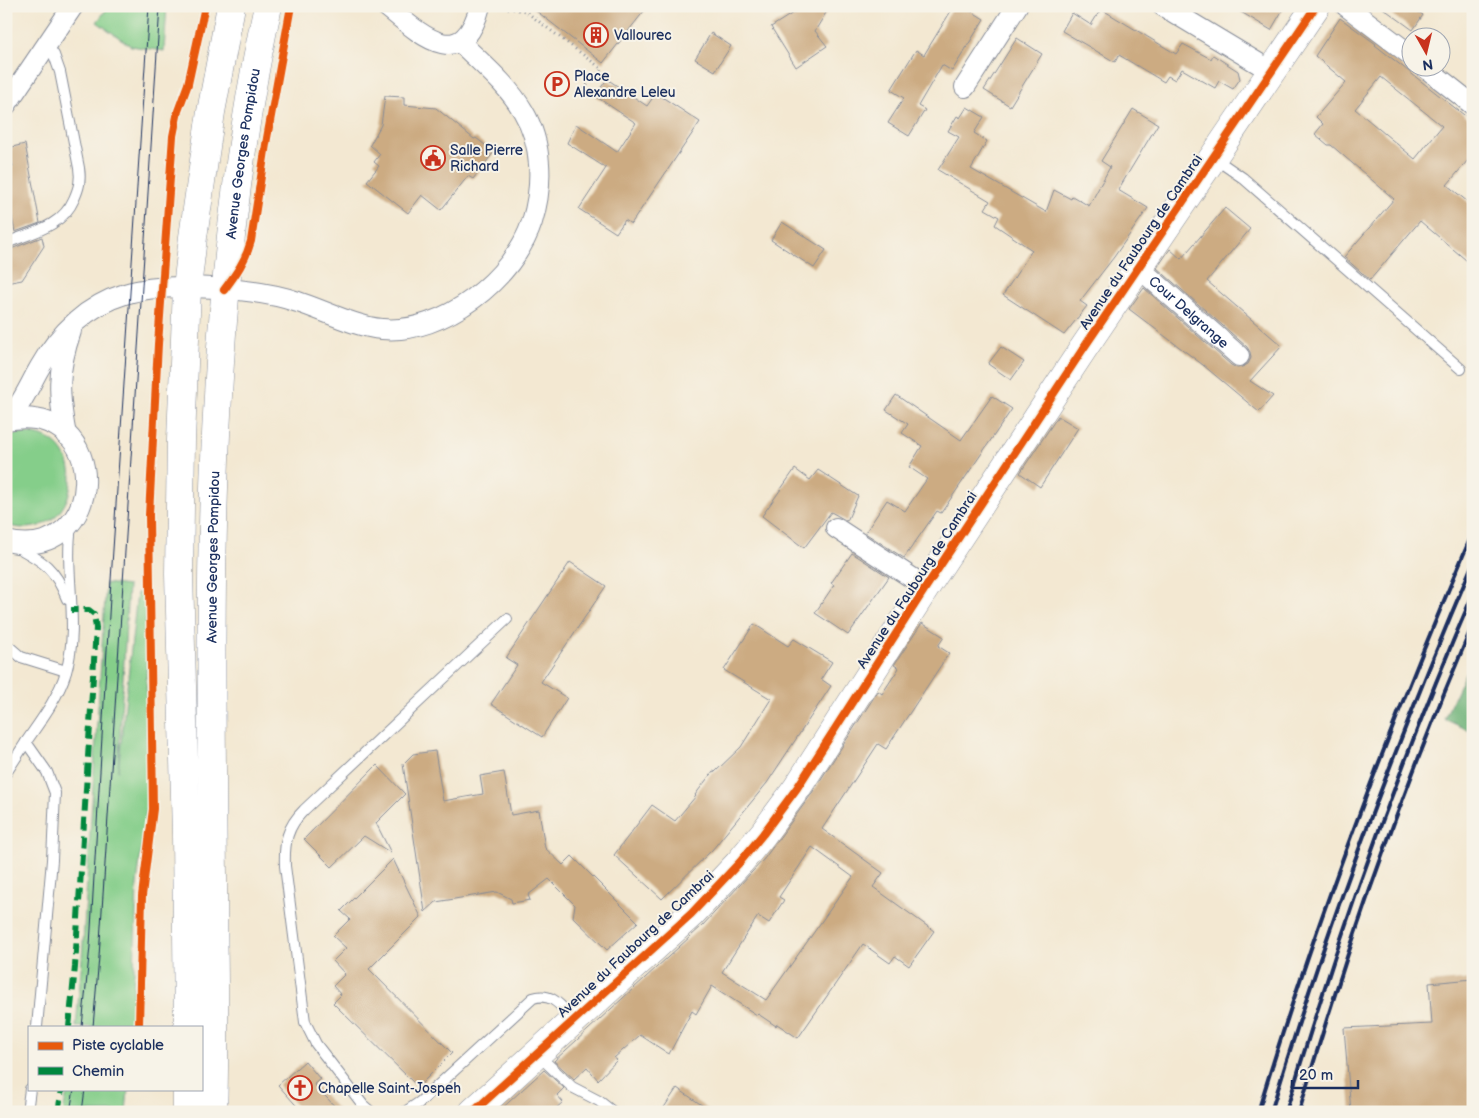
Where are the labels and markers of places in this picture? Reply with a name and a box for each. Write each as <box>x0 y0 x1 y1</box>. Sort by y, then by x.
building icon: Vallourec <box>583 22 609 48</box>
place label: Vallourec <box>614 27 672 44</box>
place label: Place Alexandre Leleu <box>574 68 676 101</box>
parking icon: Place Alexandre Leleu <box>544 71 570 97</box>
place label: Salle Pierre Richard <box>450 142 523 175</box>
public building icon: Salle Pierre Richard <box>420 145 446 171</box>
church icon: Chapelle Saint-Jospeh <box>287 1075 313 1101</box>
place label: Chapelle Saint-Jospeh <box>318 1080 461 1097</box>

